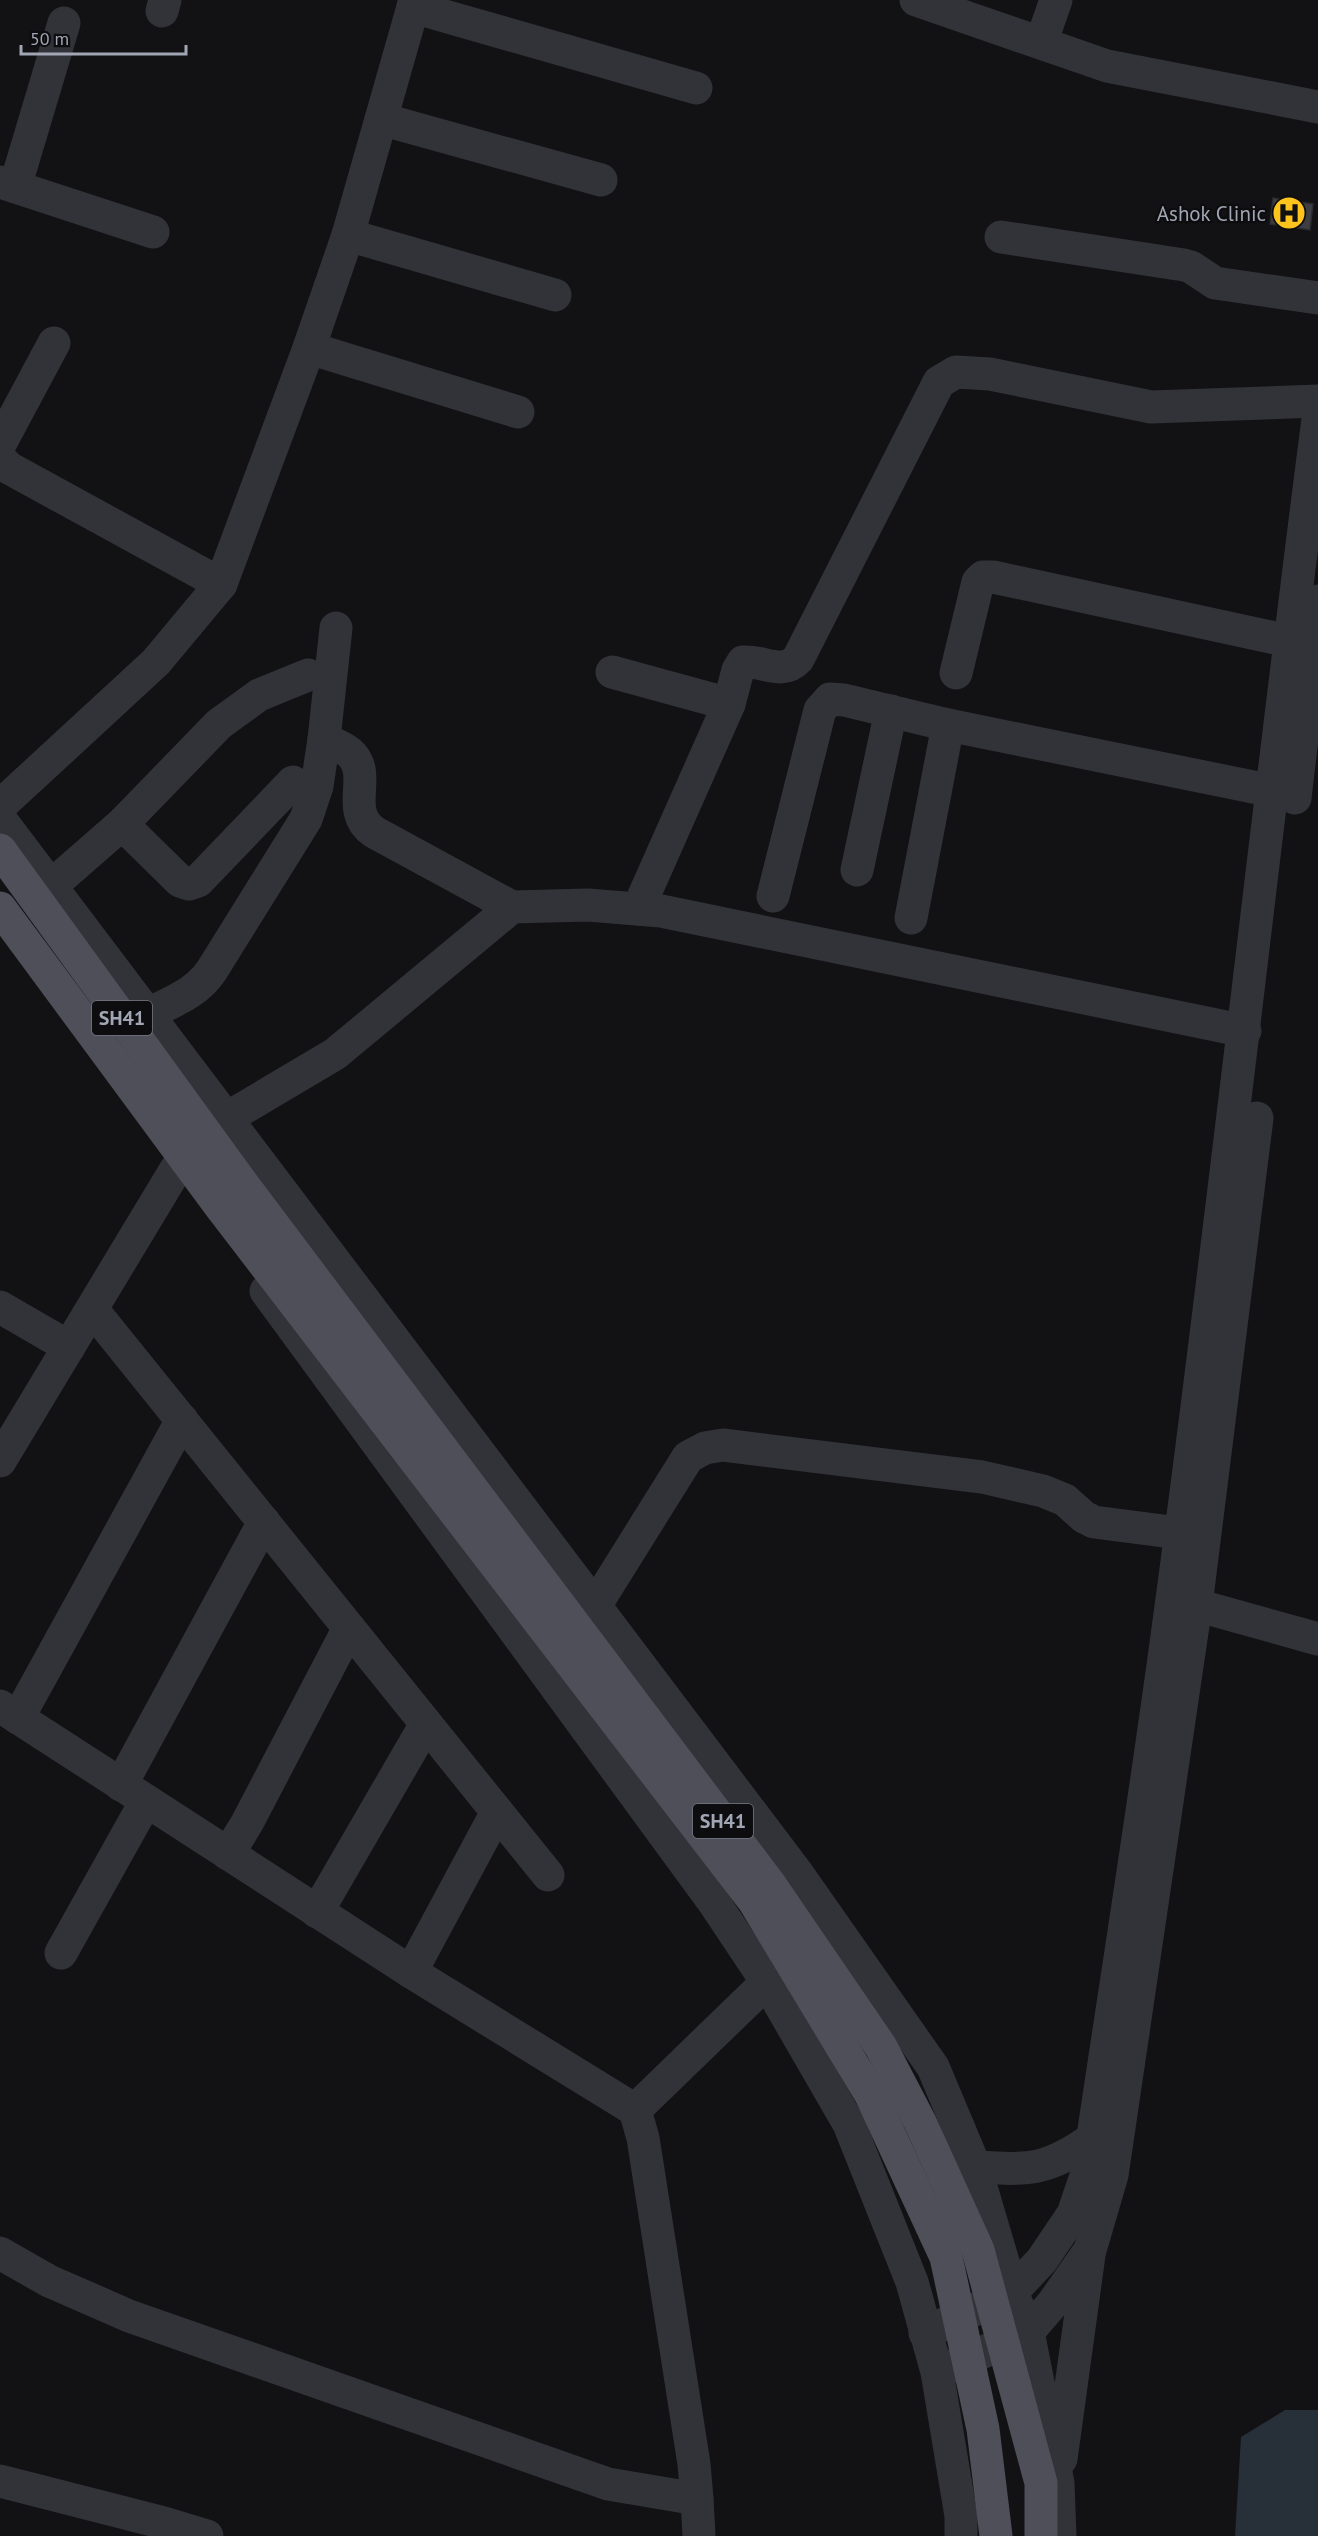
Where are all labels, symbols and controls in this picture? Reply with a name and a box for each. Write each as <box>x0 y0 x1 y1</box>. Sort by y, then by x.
scale bar <box>21 18 186 56</box>
text: 50 m <box>30 27 69 50</box>
hospital icon: Ashok Clinic <box>1271 195 1307 231</box>
place label: Ashok Clinic <box>1157 200 1266 227</box>
road number: SH41 <box>92 1001 152 1035</box>
road number: SH41 <box>693 1804 753 1838</box>

